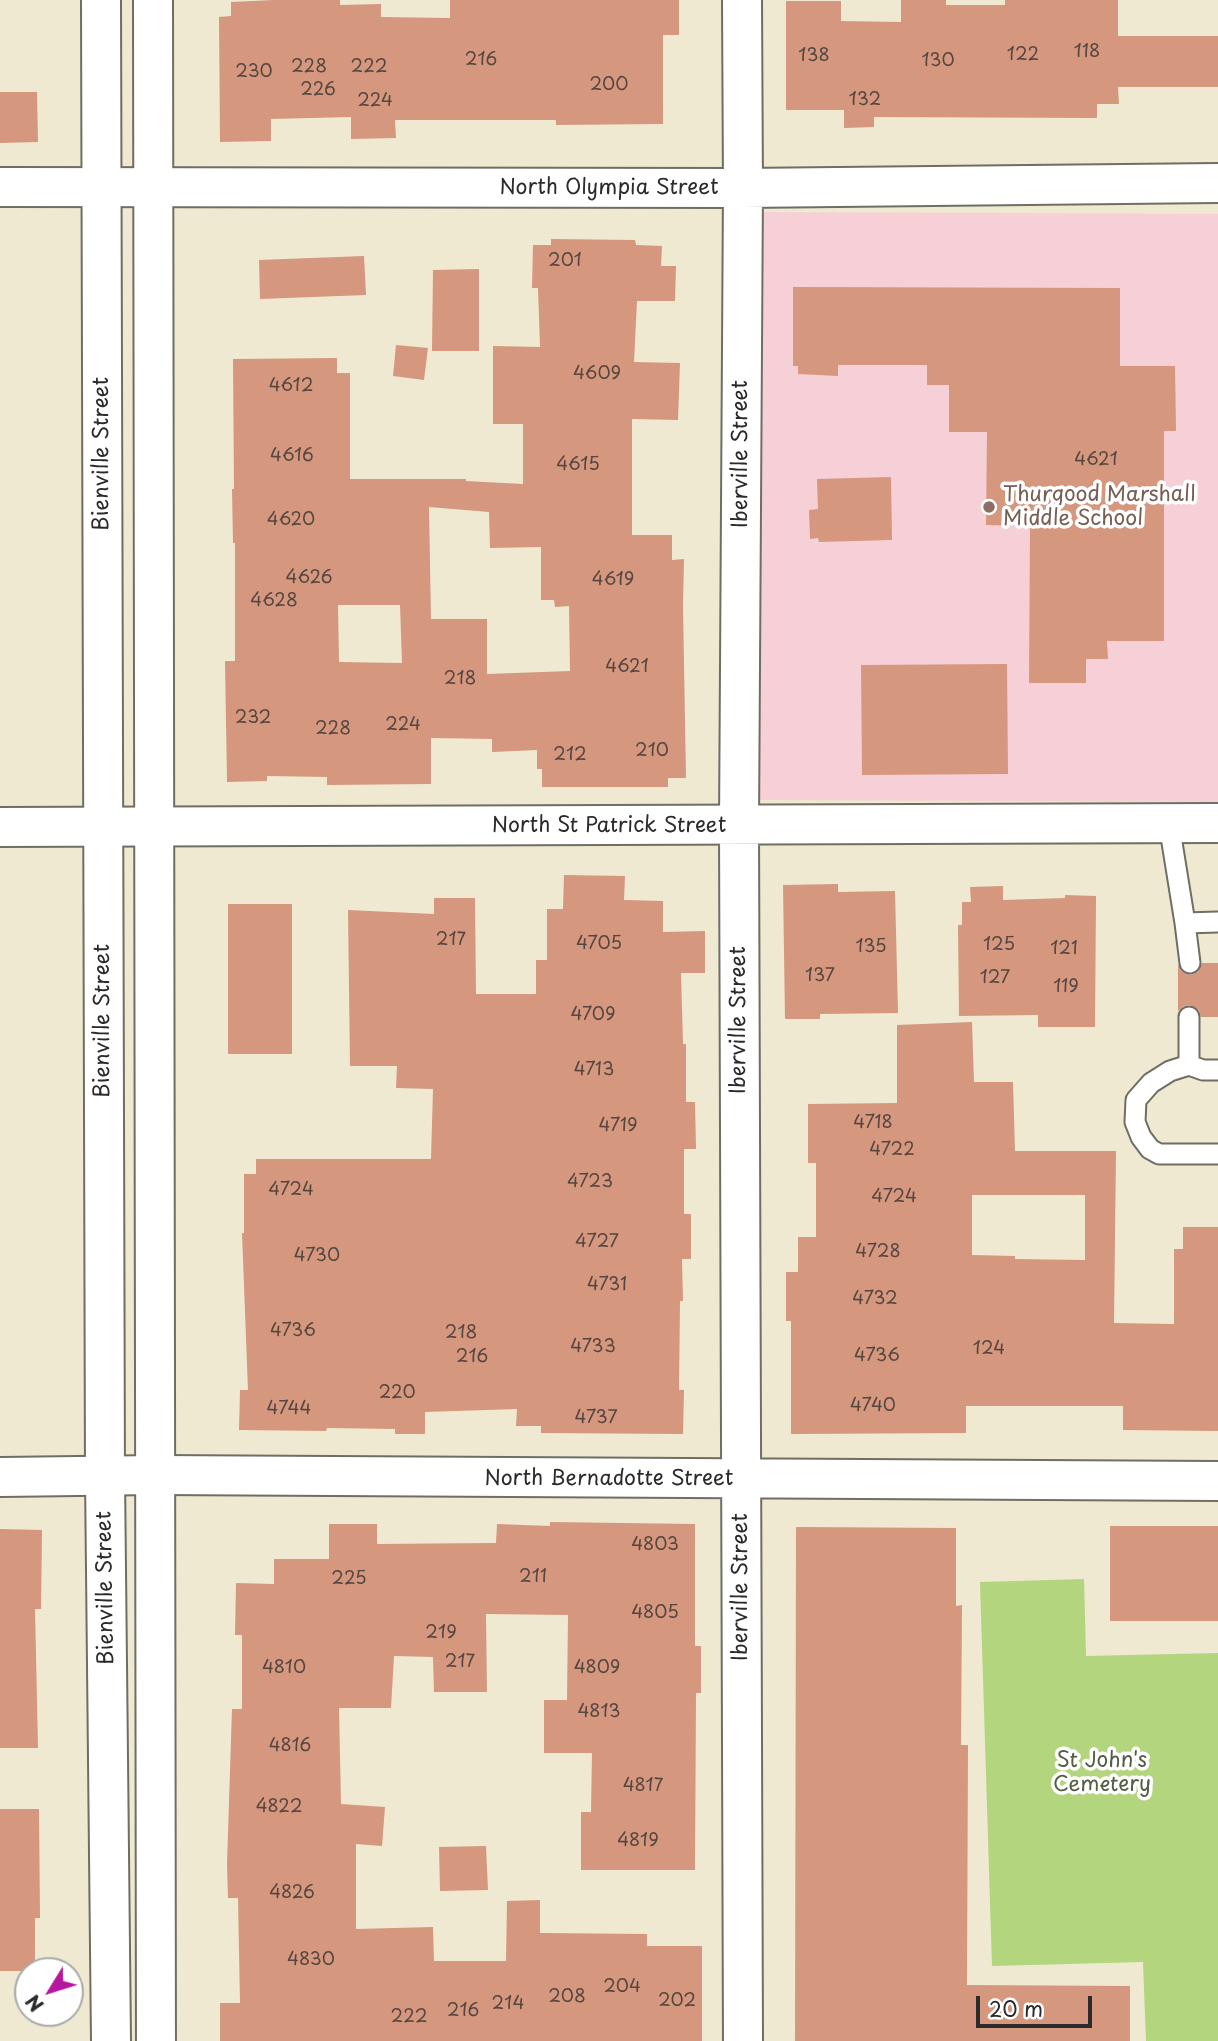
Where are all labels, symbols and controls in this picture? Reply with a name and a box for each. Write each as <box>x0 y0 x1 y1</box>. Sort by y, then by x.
house number: 118 <box>1074 41 1100 63</box>
house number: 122 <box>1007 44 1039 66</box>
house number: 138 <box>798 45 830 67</box>
house number: 216 <box>465 49 497 71</box>
house number: 130 <box>921 50 955 72</box>
house number: 228 <box>291 56 327 78</box>
house number: 222 <box>351 56 387 78</box>
house number: 230 <box>235 61 273 83</box>
house number: 200 <box>590 74 628 96</box>
house number: 226 <box>300 79 336 101</box>
house number: 132 <box>849 89 881 111</box>
house number: 224 <box>357 90 393 112</box>
street label: North Olympia Street <box>499 175 719 201</box>
house number: 201 <box>548 250 582 272</box>
house number: 4609 <box>573 363 621 385</box>
house number: 4612 <box>269 375 313 397</box>
street label: Bienville Street <box>89 377 115 531</box>
street label: Iberville Street <box>728 380 754 528</box>
house number: 4616 <box>270 445 314 467</box>
house number: 4621 <box>1074 449 1118 471</box>
house number: 4615 <box>556 454 600 476</box>
place label: Thurgood Marshall Middle School <box>1003 482 1196 532</box>
marker: Thurgood Marshall Middle School <box>981 499 997 515</box>
house number: 4620 <box>267 509 315 531</box>
house number: 4626 <box>285 567 333 589</box>
house number: 4619 <box>592 569 634 591</box>
house number: 4628 <box>250 590 298 612</box>
house number: 4621 <box>605 656 649 678</box>
house number: 218 <box>444 668 476 690</box>
house number: 232 <box>235 707 271 729</box>
house number: 224 <box>385 714 421 736</box>
house number: 228 <box>315 718 351 740</box>
house number: 210 <box>635 740 669 762</box>
house number: 212 <box>553 744 587 766</box>
street label: North St Patrick Street <box>492 813 726 839</box>
house number: 217 <box>436 929 466 951</box>
house number: 4705 <box>576 933 622 955</box>
house number: 125 <box>983 934 1015 956</box>
house number: 135 <box>855 936 887 958</box>
house number: 121 <box>1050 938 1078 960</box>
street label: Bienville Street <box>90 944 116 1098</box>
street label: Iberville Street <box>726 946 752 1094</box>
house number: 137 <box>805 965 835 987</box>
house number: 127 <box>980 967 1010 989</box>
house number: 119 <box>1053 976 1079 998</box>
house number: 4709 <box>570 1004 616 1026</box>
house number: 4713 <box>574 1059 614 1081</box>
house number: 4718 <box>853 1112 893 1134</box>
house number: 4719 <box>599 1115 637 1137</box>
house number: 4722 <box>869 1139 915 1161</box>
house number: 4723 <box>567 1171 613 1193</box>
house number: 4724 <box>268 1179 314 1201</box>
house number: 4724 <box>871 1186 917 1208</box>
house number: 4727 <box>575 1231 619 1253</box>
house number: 4728 <box>855 1241 901 1263</box>
house number: 4730 <box>294 1245 340 1267</box>
house number: 4731 <box>587 1274 627 1296</box>
house number: 4732 <box>852 1288 898 1310</box>
house number: 4736 <box>270 1320 316 1342</box>
house number: 218 <box>445 1322 477 1344</box>
house number: 4733 <box>570 1336 616 1358</box>
house number: 124 <box>973 1338 1005 1360</box>
house number: 4736 <box>854 1345 900 1367</box>
house number: 216 <box>456 1346 488 1368</box>
house number: 220 <box>378 1382 416 1404</box>
house number: 4740 <box>850 1395 896 1417</box>
house number: 4744 <box>267 1398 311 1420</box>
house number: 4737 <box>574 1407 618 1429</box>
street label: North Bernadotte Street <box>485 1466 733 1492</box>
street label: Bienville Street <box>92 1511 120 1665</box>
street label: Iberville Street <box>728 1513 754 1661</box>
house number: 4803 <box>631 1534 679 1556</box>
house number: 211 <box>519 1566 547 1588</box>
house number: 225 <box>331 1568 367 1590</box>
house number: 4805 <box>631 1602 679 1624</box>
house number: 219 <box>425 1622 457 1644</box>
house number: 217 <box>445 1651 475 1673</box>
house number: 4810 <box>262 1657 306 1679</box>
house number: 4809 <box>574 1657 620 1679</box>
house number: 4813 <box>578 1701 620 1723</box>
house number: 4816 <box>269 1735 311 1757</box>
park label: St John's Cemetery <box>1053 1748 1151 1798</box>
house number: 4817 <box>623 1775 663 1797</box>
house number: 4822 <box>256 1796 302 1818</box>
house number: 4819 <box>617 1830 659 1852</box>
house number: 4826 <box>269 1882 315 1904</box>
house number: 4830 <box>287 1949 335 1971</box>
north arrow <box>14 1957 84 2027</box>
house number: 204 <box>603 1976 641 1998</box>
scale bar <box>980 1982 1096 2026</box>
house number: 208 <box>548 1986 586 2008</box>
text: N <box>18 1989 50 2018</box>
house number: 202 <box>658 1990 696 2012</box>
text: 20 m <box>989 1992 1043 2024</box>
house number: 214 <box>492 1993 524 2015</box>
house number: 216 <box>447 2000 479 2022</box>
house number: 222 <box>391 2006 427 2028</box>

